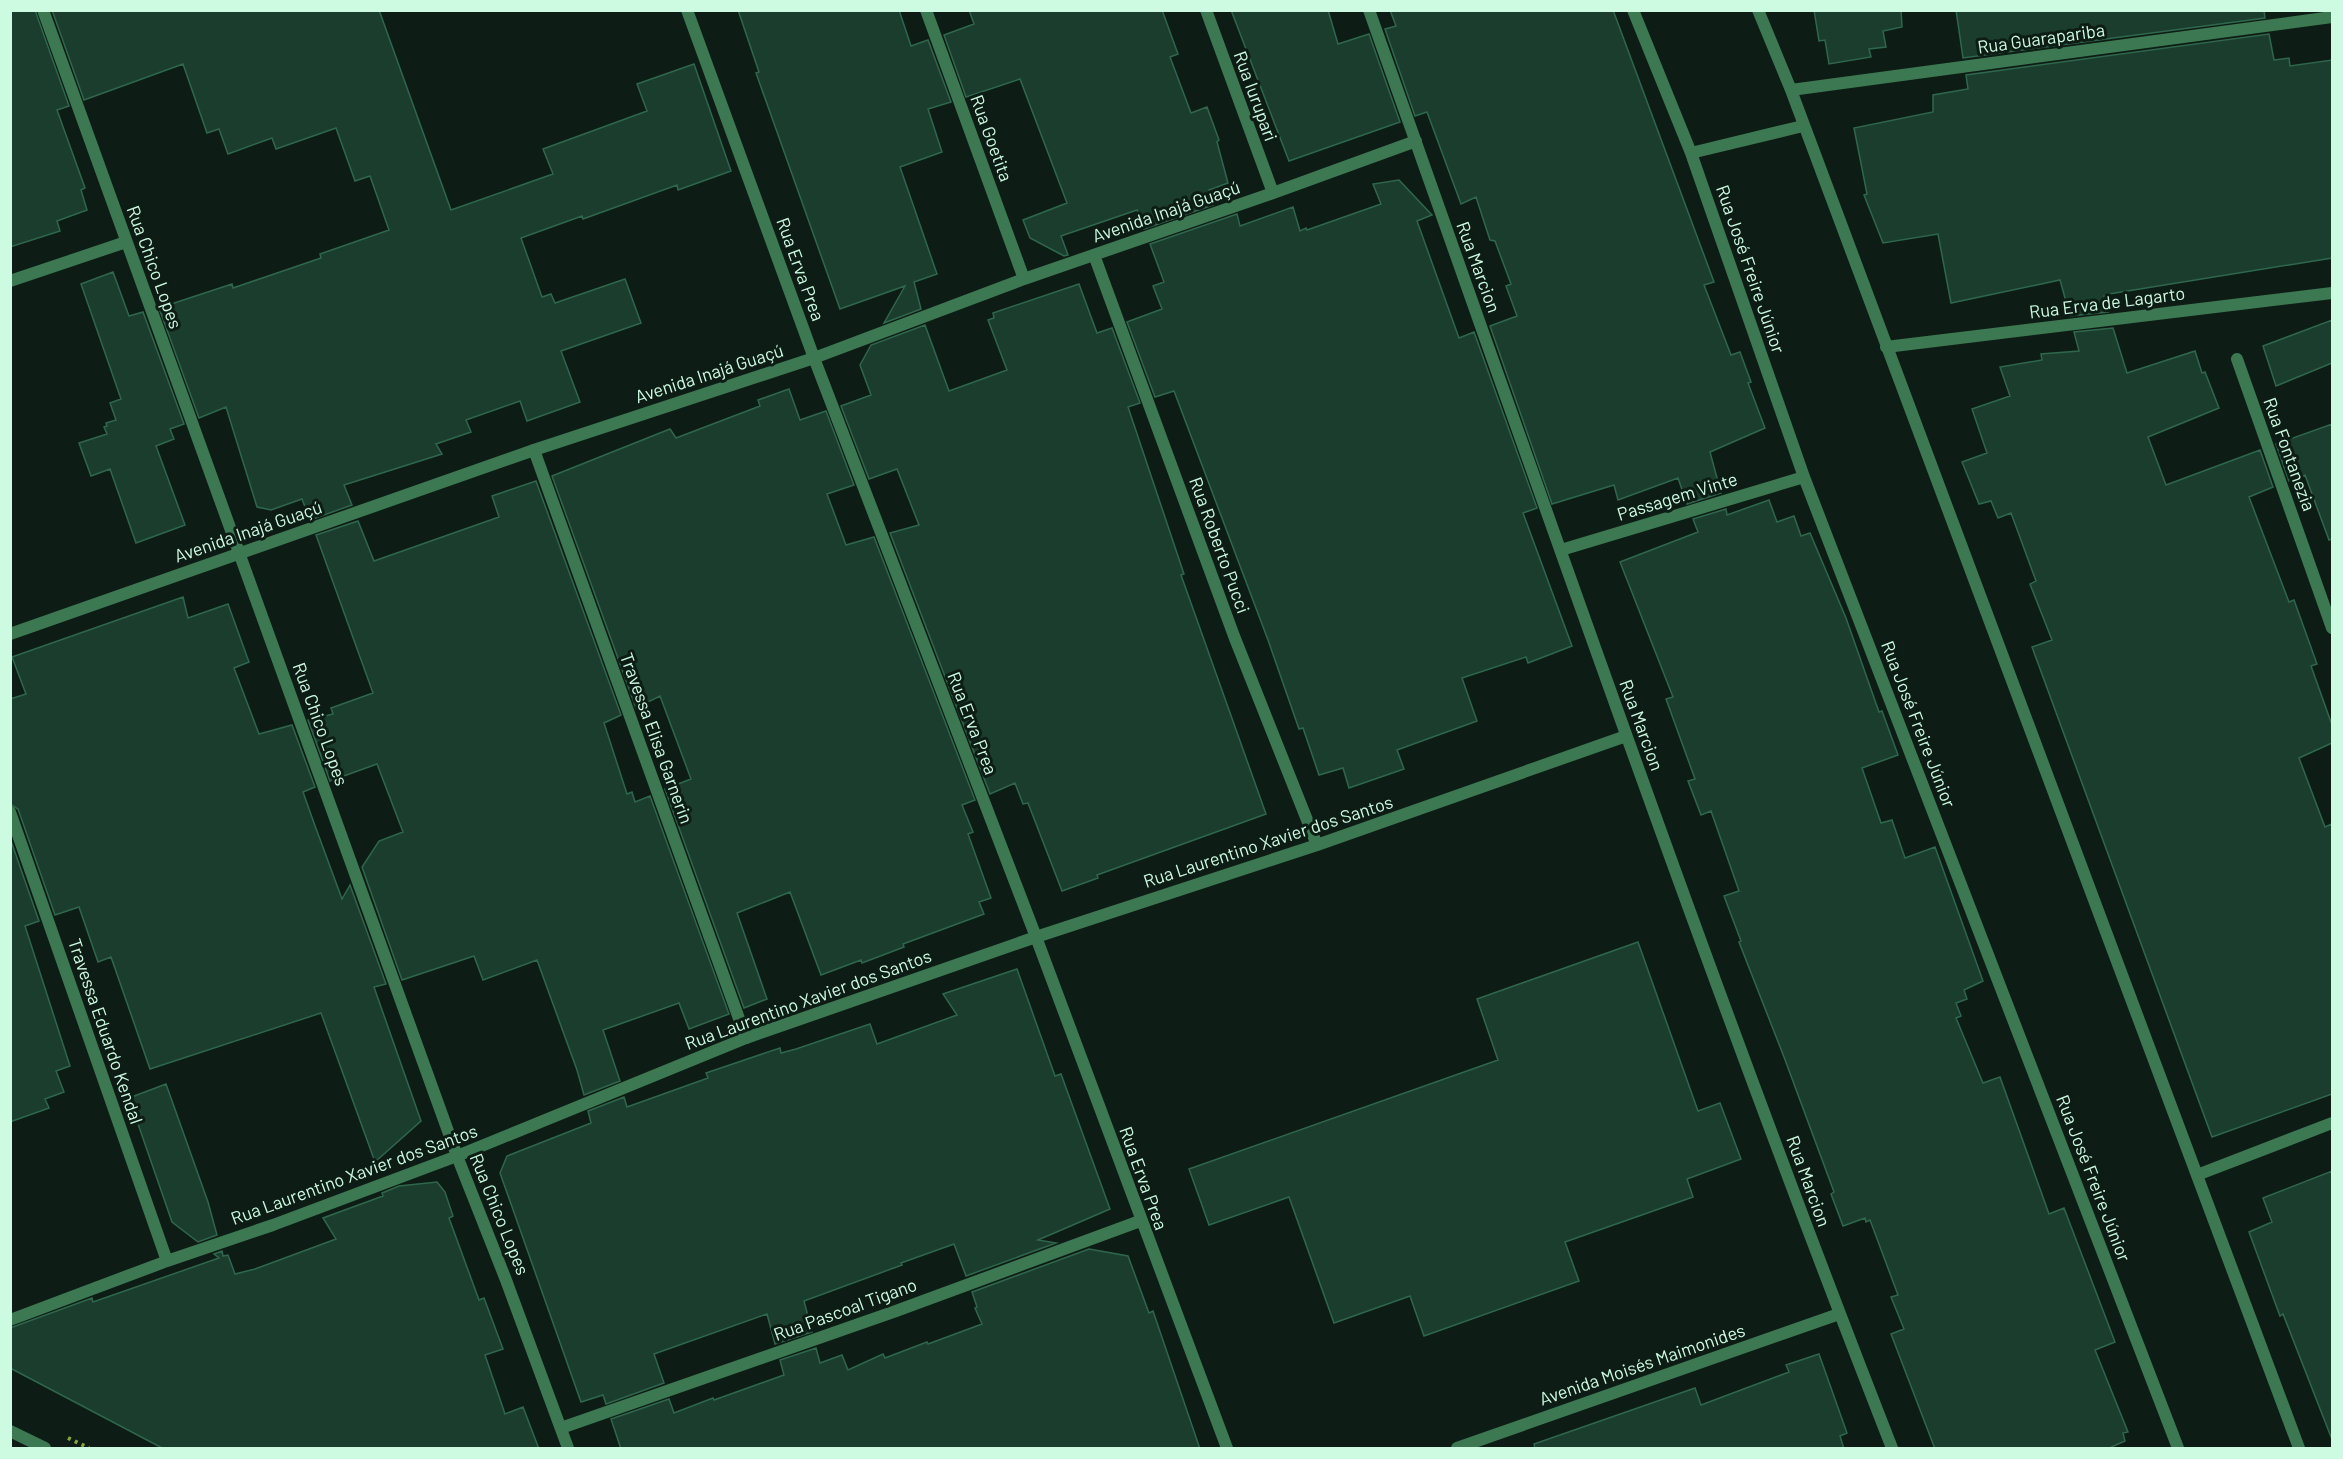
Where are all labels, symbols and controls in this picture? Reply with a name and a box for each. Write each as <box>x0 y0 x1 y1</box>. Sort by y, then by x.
street label: Rua Guarapariba <box>1976 18 2106 58</box>
street label: Rua Iurupari <box>1230 48 1282 144</box>
street label: Rua Goetita <box>966 92 1018 184</box>
street label: Avenida Inajá Guaçú <box>1089 175 1243 247</box>
street label: Rua José Freire Júnior <box>1712 182 1790 356</box>
street label: Rua Chico Lopes <box>123 202 187 332</box>
street label: Rua Erva Prea <box>772 214 830 324</box>
street label: Rua Marcion <box>1452 218 1506 316</box>
street label: Rua Erva de Lagarto <box>2028 282 2186 322</box>
street label: Avenida Inajá Guaçú <box>632 339 786 407</box>
street label: Rua Fontanezia <box>2259 394 2321 514</box>
street label: Passagem Vinte <box>1614 467 1740 525</box>
street label: Rua Roberto Pucci <box>1185 474 1255 616</box>
street label: Avenida Inajá Guaçú <box>171 495 325 567</box>
street label: Rua José Freire Júnior <box>1877 638 1961 811</box>
street label: Travessa Elisa Garnerin <box>616 650 698 826</box>
street label: Rua Chico Lopes <box>289 659 353 789</box>
street label: Rua Erva Prea <box>943 668 1003 778</box>
street label: Rua Marcion <box>1615 676 1669 774</box>
street label: Rua Laurentino Xavier dos Santos <box>1141 790 1395 892</box>
street label: Travessa Eduardo Kendal <box>64 935 148 1127</box>
street label: Rua Laurentino Xavier dos Santos <box>682 944 934 1054</box>
street label: Rua José Freire Júnior <box>2052 1092 2136 1265</box>
street label: Rua Laurentino Xavier dos Santos <box>228 1119 480 1229</box>
street label: Rua Erva Prea <box>1115 1123 1173 1233</box>
street label: Rua Marcion <box>1782 1132 1836 1230</box>
street label: Rua Chico Lopes <box>466 1150 534 1278</box>
street label: Rua Pascoal Tigano <box>770 1273 920 1345</box>
street label: Avenida Moisés Maimonides <box>1536 1318 1748 1410</box>

